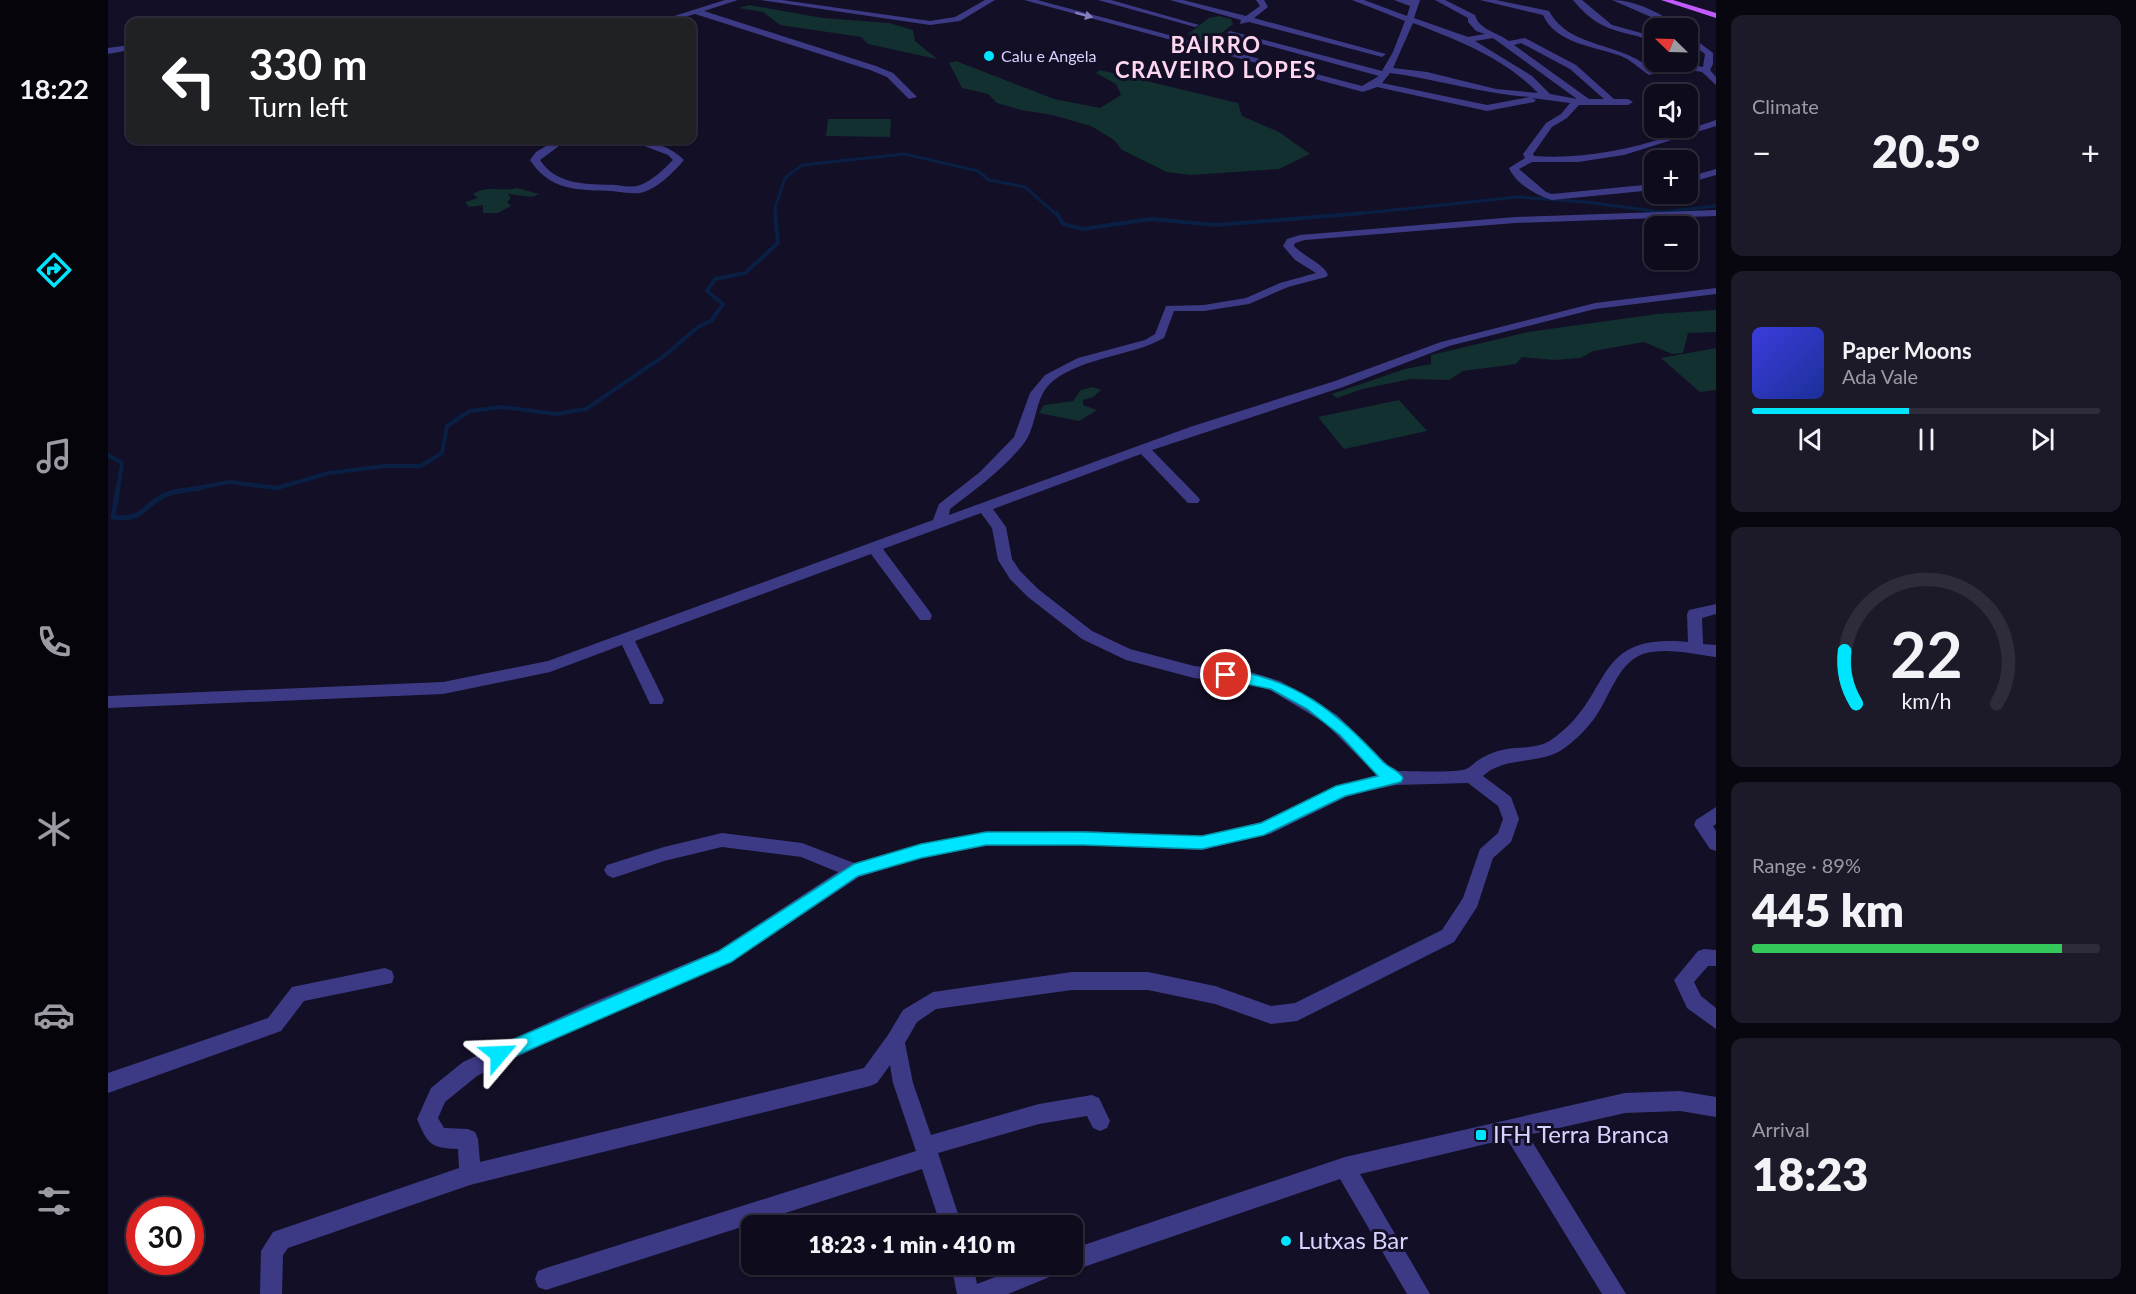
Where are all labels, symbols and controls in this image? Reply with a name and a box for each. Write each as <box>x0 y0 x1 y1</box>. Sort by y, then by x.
one-way arrow <box>1075 11 1093 20</box>
north arrow <box>1644 18 1698 72</box>
map controls <box>1644 18 1698 270</box>
district label: BAIRRO CRAVEIRO LOPES <box>1115 31 1317 83</box>
text: 330 m <box>249 39 367 89</box>
icon: left <box>150 42 228 120</box>
place label: Calu e Angela <box>1001 46 1097 65</box>
marker: Calu e Angela <box>982 49 996 63</box>
text: 18:22 <box>19 72 89 105</box>
button: sound <box>1644 84 1698 138</box>
text: Turn left <box>249 90 348 123</box>
text: Climate <box>1752 94 1819 118</box>
text: 20.5° <box>1872 124 1980 178</box>
text: − <box>1752 132 1771 172</box>
text: + <box>2081 132 2100 172</box>
button: + <box>1644 150 1698 204</box>
button: − <box>1644 216 1698 270</box>
icon: directions <box>33 249 75 291</box>
text: Paper Moons <box>1842 337 1972 364</box>
text: Ada Vale <box>1842 364 1918 388</box>
icon: previous <box>1794 423 1827 456</box>
icon: pause <box>1910 423 1943 456</box>
icon: next <box>2026 423 2059 456</box>
icon: music <box>33 435 75 477</box>
text: 22 <box>1890 616 1962 691</box>
icon: phone <box>33 621 75 663</box>
pin <box>1200 649 1251 700</box>
icon: arrive <box>1209 658 1242 691</box>
text: km/h <box>1901 688 1951 714</box>
icon: climate <box>33 808 75 850</box>
text: Range · 89% <box>1752 853 1861 877</box>
text: 445 km <box>1752 883 1904 937</box>
icon: car <box>33 994 75 1036</box>
position arrow <box>467 1022 531 1086</box>
text: Arrival <box>1752 1117 1810 1141</box>
place label: IFH Terra Branca <box>1493 1119 1669 1148</box>
marker: IFH Terra Branca <box>1474 1128 1488 1142</box>
text: 18:23 <box>1752 1147 1868 1201</box>
icon: filters <box>33 1180 75 1222</box>
speed limit sign: 30 <box>126 1197 204 1275</box>
place label: Lutxas Bar <box>1298 1225 1408 1254</box>
text: 18:23 · 1 min · 410 m <box>809 1231 1015 1258</box>
marker: Lutxas Bar <box>1279 1234 1293 1248</box>

